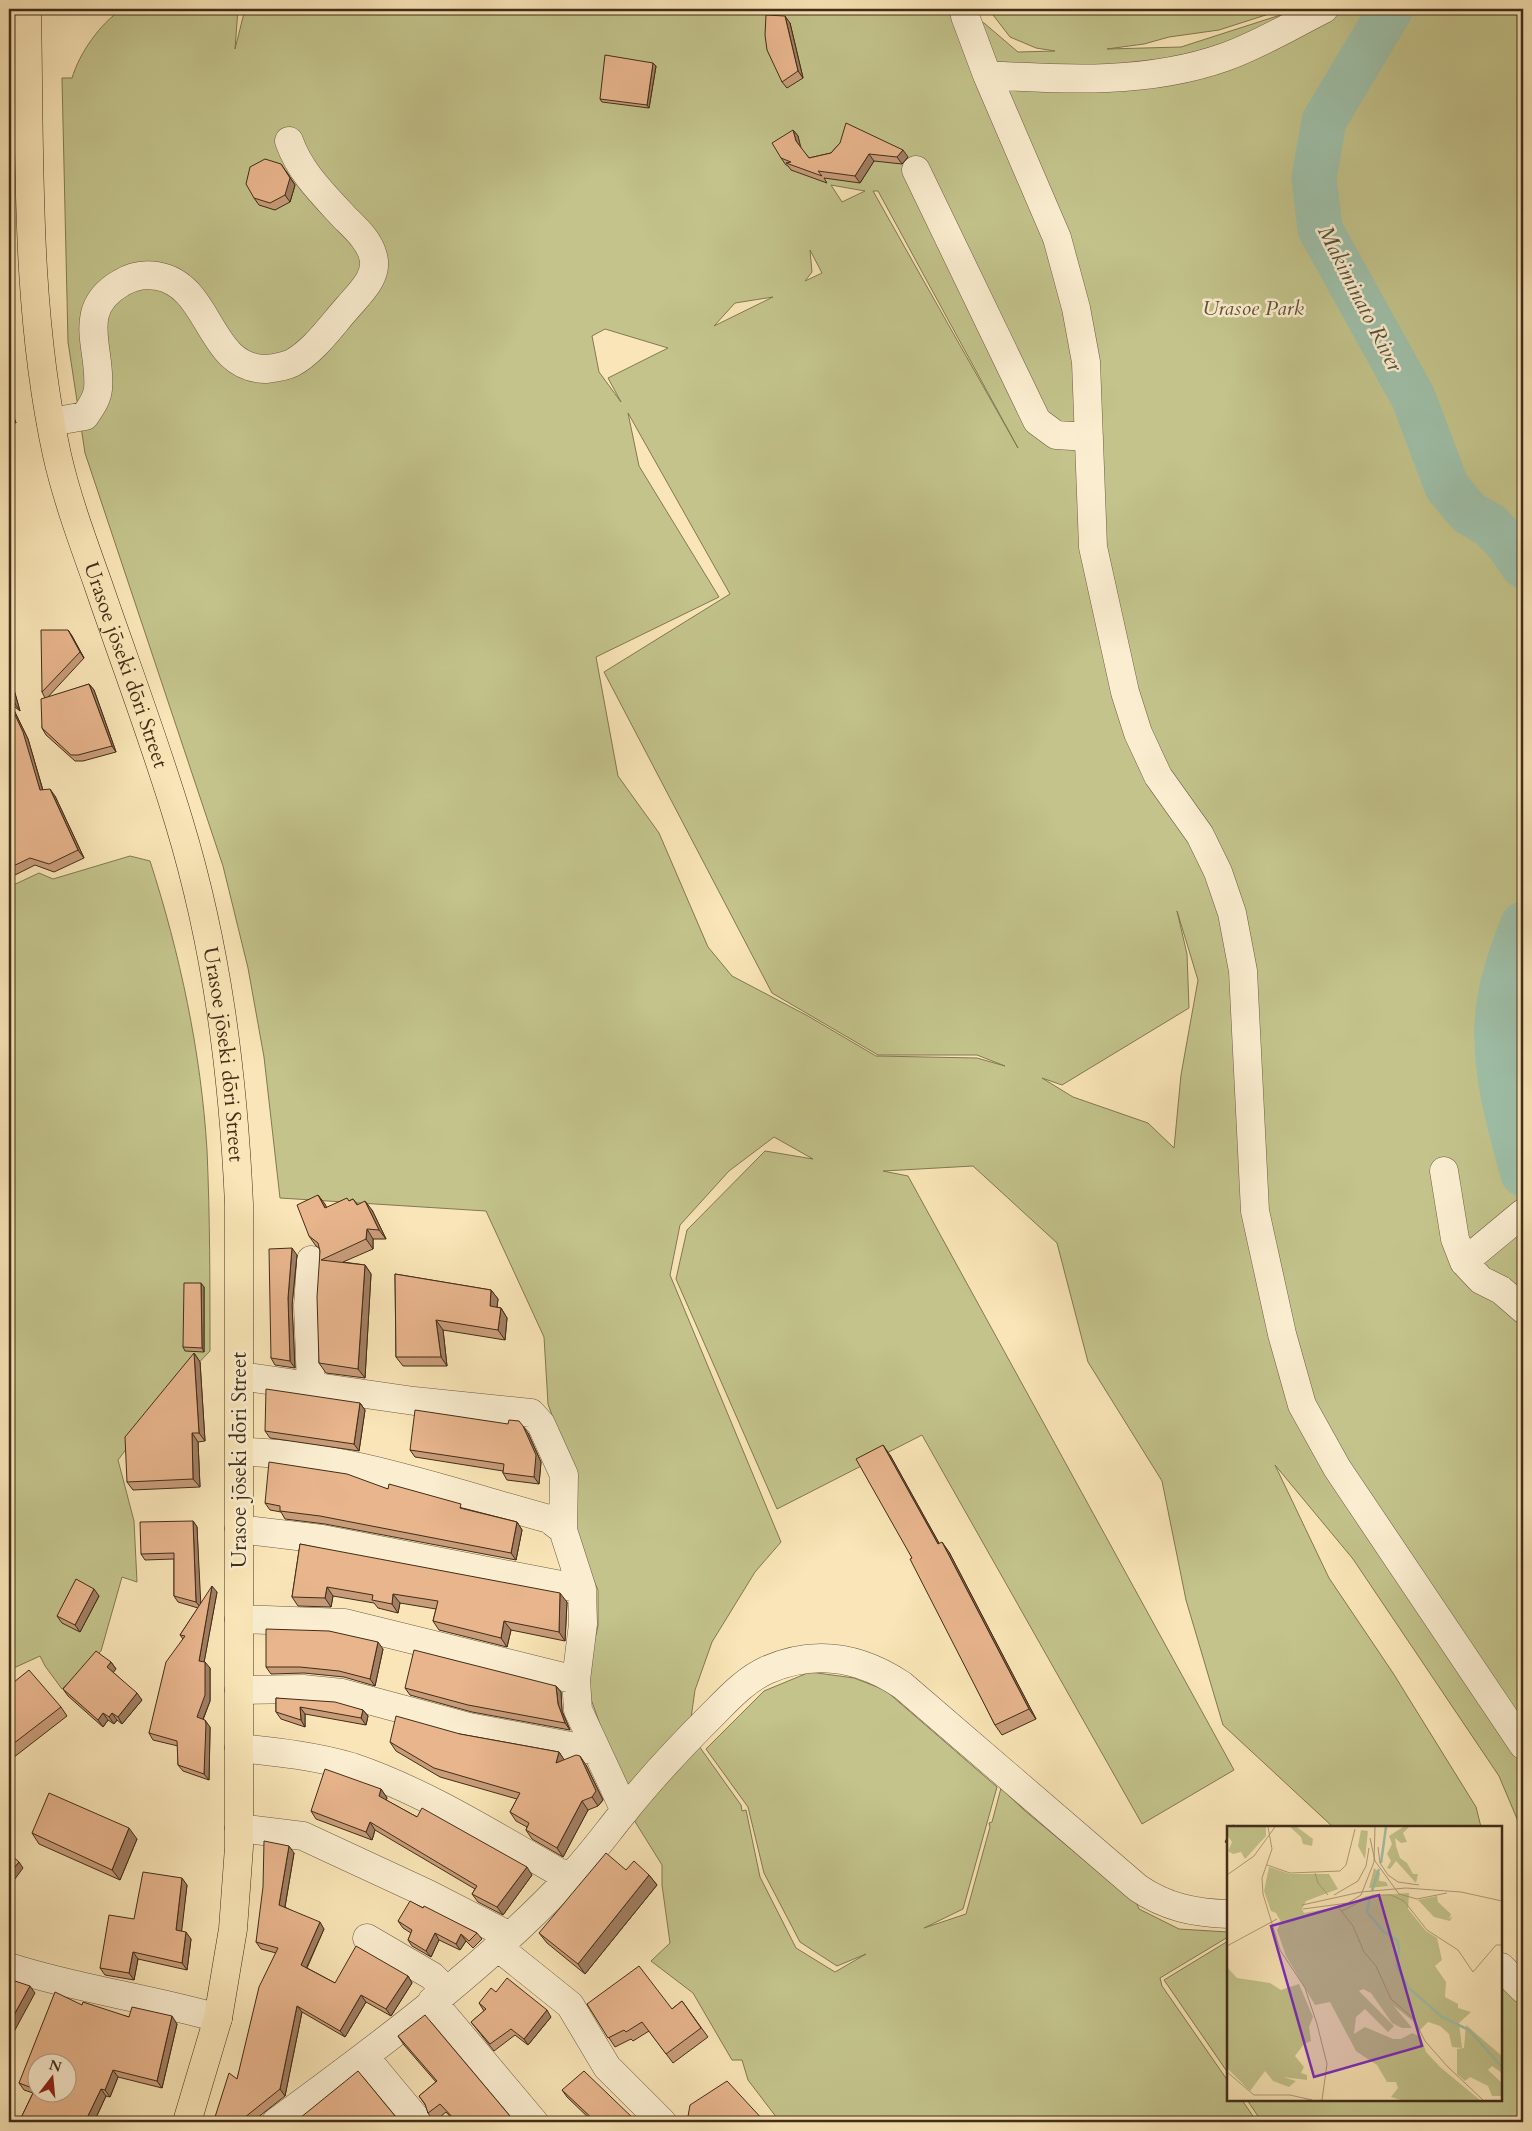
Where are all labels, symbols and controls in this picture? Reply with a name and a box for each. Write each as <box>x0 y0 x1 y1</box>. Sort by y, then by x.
water label: Makiminato River <box>1310 220 1410 377</box>
park label: Urasoe Park <box>1202 294 1305 323</box>
street label: Urasoe jōseki dōri Street <box>76 558 175 772</box>
street label: Urasoe jōseki dōri Street <box>195 945 251 1163</box>
street label: Urasoe jōseki dōri Street <box>225 1351 254 1568</box>
inset map <box>1227 1826 1502 2101</box>
north arrow <box>28 2054 78 2104</box>
text: N <box>47 2055 64 2077</box>

